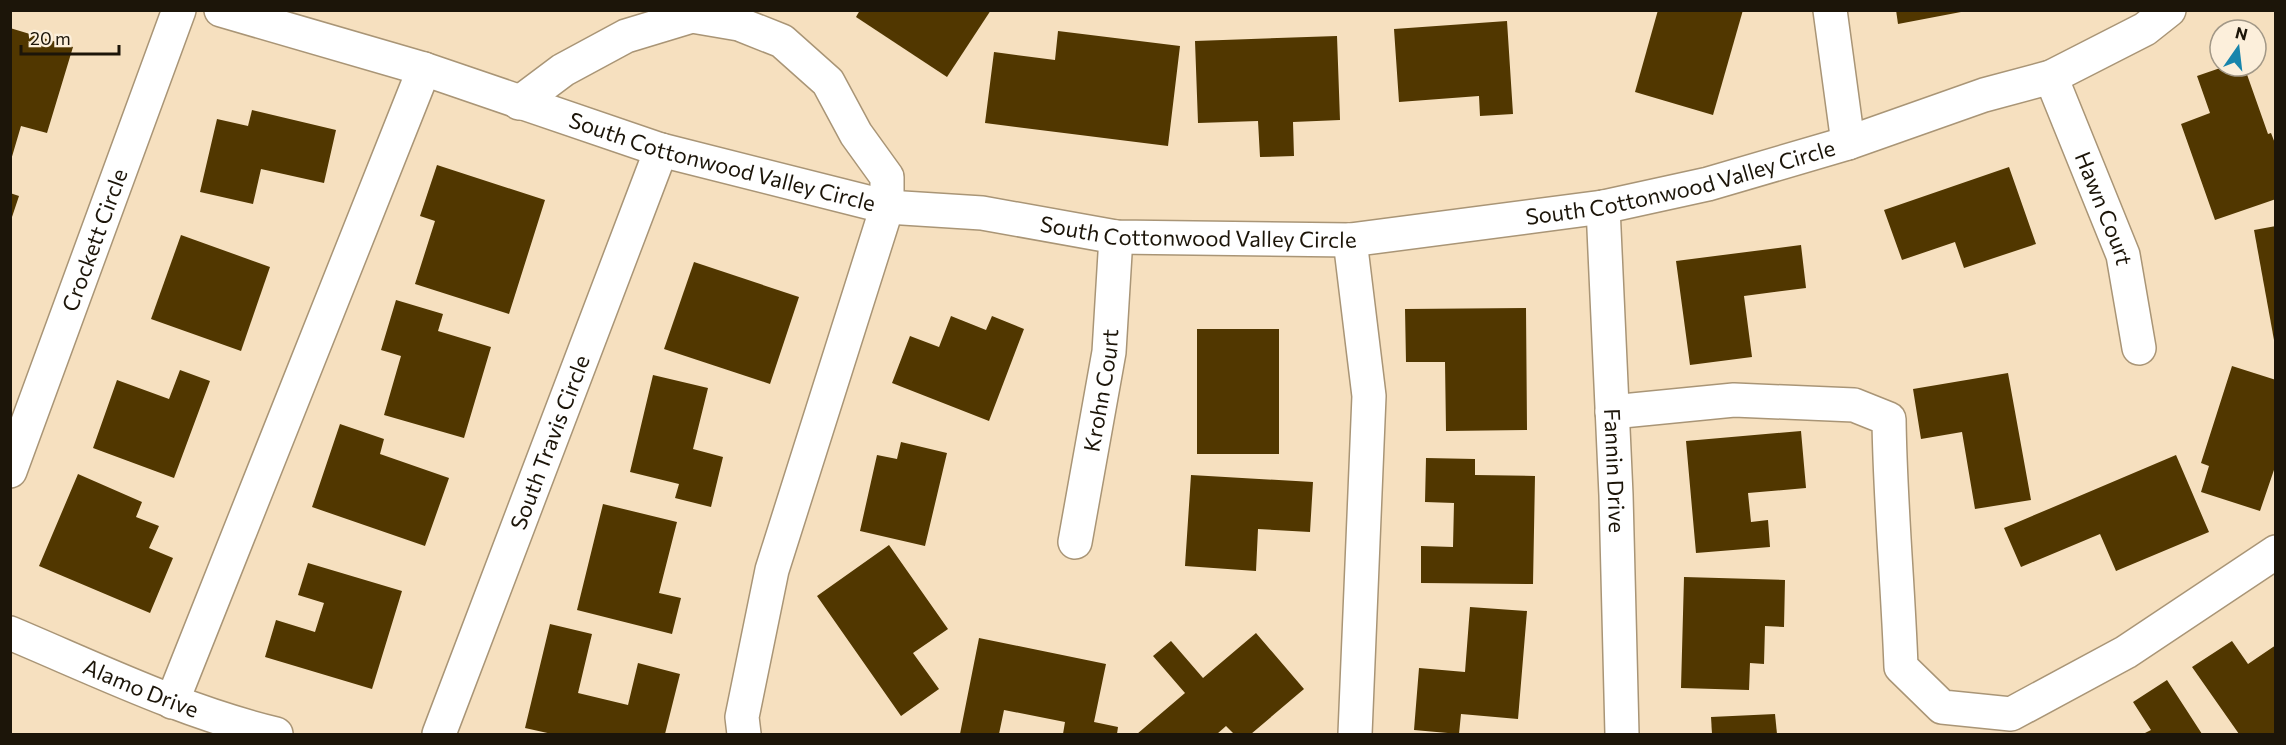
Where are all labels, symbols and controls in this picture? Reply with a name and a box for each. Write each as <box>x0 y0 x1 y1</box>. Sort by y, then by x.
scale bar <box>21 18 118 56</box>
north arrow <box>2208 18 2268 78</box>
text: N <box>2234 22 2250 44</box>
text: 20 m <box>30 27 71 49</box>
street label: South Cottonwood Valley Circle <box>566 106 878 217</box>
street label: South Cottonwood Valley Circle <box>1524 134 1838 230</box>
street label: Hawn Court <box>2070 147 2139 267</box>
street label: Crockett Circle <box>56 165 133 315</box>
street label: South Cottonwood Valley Circle <box>1038 210 1358 254</box>
street label: Krohn Court <box>1077 328 1123 454</box>
street label: South Travis Circle <box>504 351 595 533</box>
street label: Fannin Drive <box>1599 408 1631 533</box>
street label: Alamo Drive <box>79 652 202 723</box>

